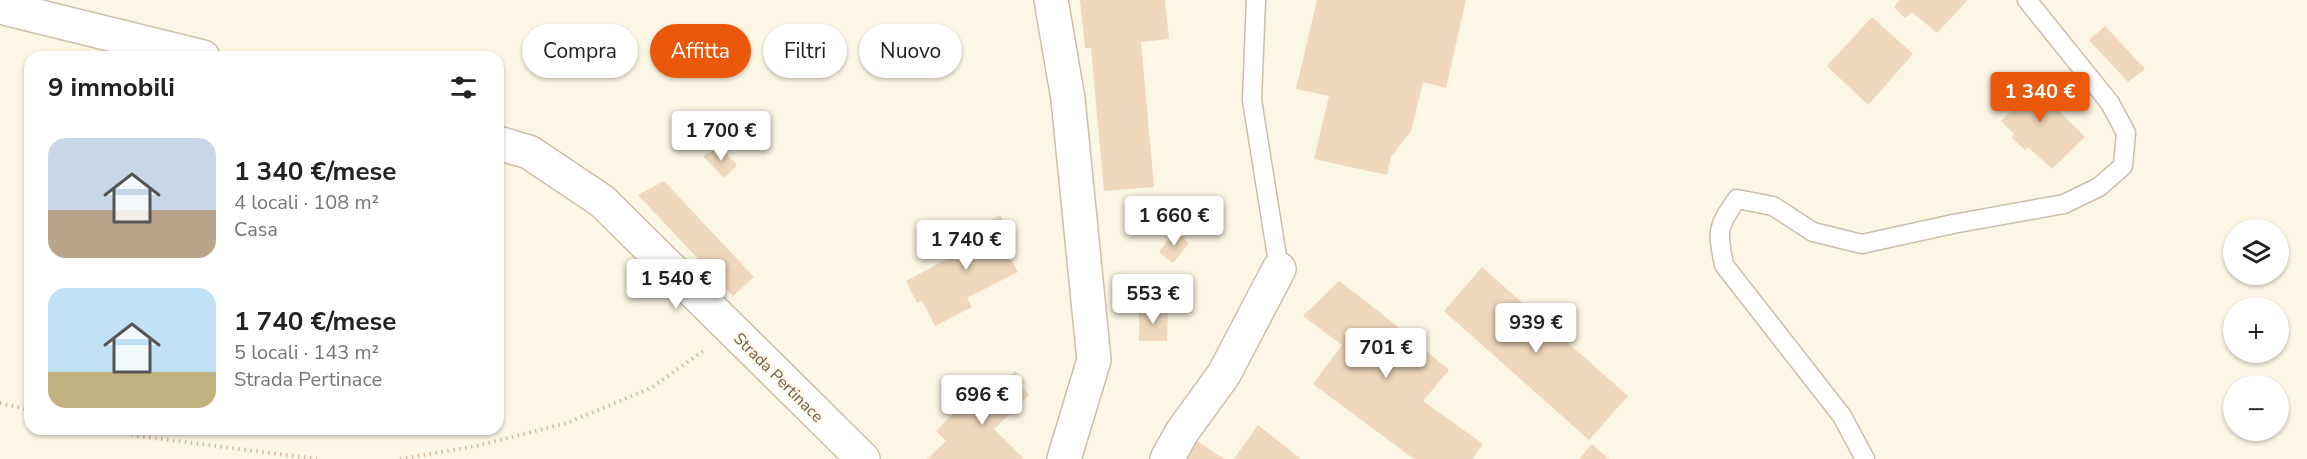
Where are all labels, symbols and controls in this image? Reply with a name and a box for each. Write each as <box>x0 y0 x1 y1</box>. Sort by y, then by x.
chip: Compra <box>522 24 638 78</box>
chip: Affitta <box>650 24 751 78</box>
chip: Filtri <box>763 24 847 78</box>
chip: Nuovo <box>859 24 962 78</box>
text: 9 immobili <box>48 70 175 105</box>
icon: filters <box>447 71 480 104</box>
pin: 1 340 € <box>1985 72 2095 123</box>
text: 1 340 € <box>2005 78 2075 105</box>
pin: 1 700 € <box>666 111 776 162</box>
text: 1 700 € <box>686 117 756 144</box>
text: 1 340 €/mese <box>234 154 396 189</box>
icon: home <box>96 162 168 234</box>
text: 4 locali · 108 m² <box>234 189 379 216</box>
pin: 1 660 € <box>1119 196 1229 247</box>
text: 1 660 € <box>1139 202 1209 229</box>
text: Casa <box>234 216 278 243</box>
map controls <box>2223 219 2289 441</box>
button: layers <box>2223 219 2289 285</box>
pin: 1 740 € <box>911 220 1021 271</box>
text: 1 740 € <box>931 226 1001 253</box>
pin: 1 540 € <box>621 259 731 310</box>
text: 1 540 € <box>641 265 711 292</box>
pin: 553 € <box>1111 274 1195 325</box>
text: 553 € <box>1126 280 1180 307</box>
button: + <box>2223 297 2289 363</box>
pin: 939 € <box>1494 303 1578 354</box>
text: 1 740 €/mese <box>234 304 396 339</box>
text: 939 € <box>1509 309 1563 336</box>
icon: home <box>96 312 168 384</box>
street label: Strada Pertinace <box>729 328 828 427</box>
pin: 701 € <box>1344 328 1428 379</box>
text: 701 € <box>1359 334 1413 361</box>
text: 5 locali · 143 m² <box>234 339 379 366</box>
text: Strada Pertinace <box>234 366 382 393</box>
pin: 696 € <box>940 375 1024 426</box>
button: − <box>2223 375 2289 441</box>
text: 696 € <box>955 381 1009 408</box>

